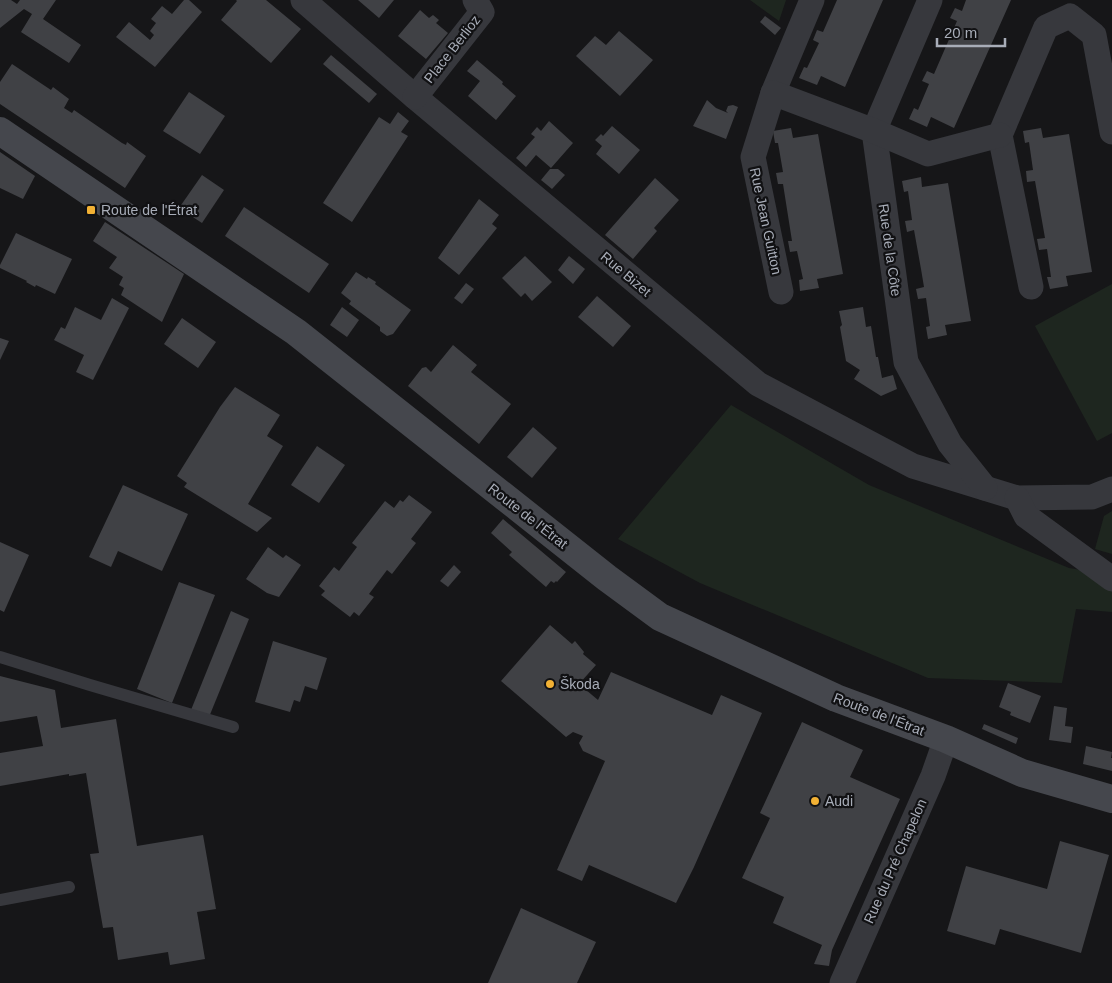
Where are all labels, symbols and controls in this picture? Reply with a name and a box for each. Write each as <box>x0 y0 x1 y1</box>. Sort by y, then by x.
street label: Place Berlioz <box>421 12 483 86</box>
scale bar <box>937 15 1004 47</box>
text: 20 m <box>944 24 977 41</box>
street label: Rue Jean Guitton <box>747 166 785 276</box>
place label: Route de l'Étrat <box>101 202 197 218</box>
street label: Rue de la Côte <box>876 203 904 298</box>
marker: Route de l'Étrat <box>85 204 97 216</box>
street label: Rue Bizet <box>598 248 654 300</box>
street label: Route de l'Étrat <box>485 480 571 552</box>
place label: Škoda <box>560 676 600 692</box>
marker: Škoda <box>544 678 556 690</box>
street label: Route de l'Étrat <box>831 689 927 739</box>
place label: Audi <box>825 793 853 809</box>
marker: Audi <box>809 795 821 807</box>
street label: Rue du Pré Chapelon <box>860 796 930 926</box>

